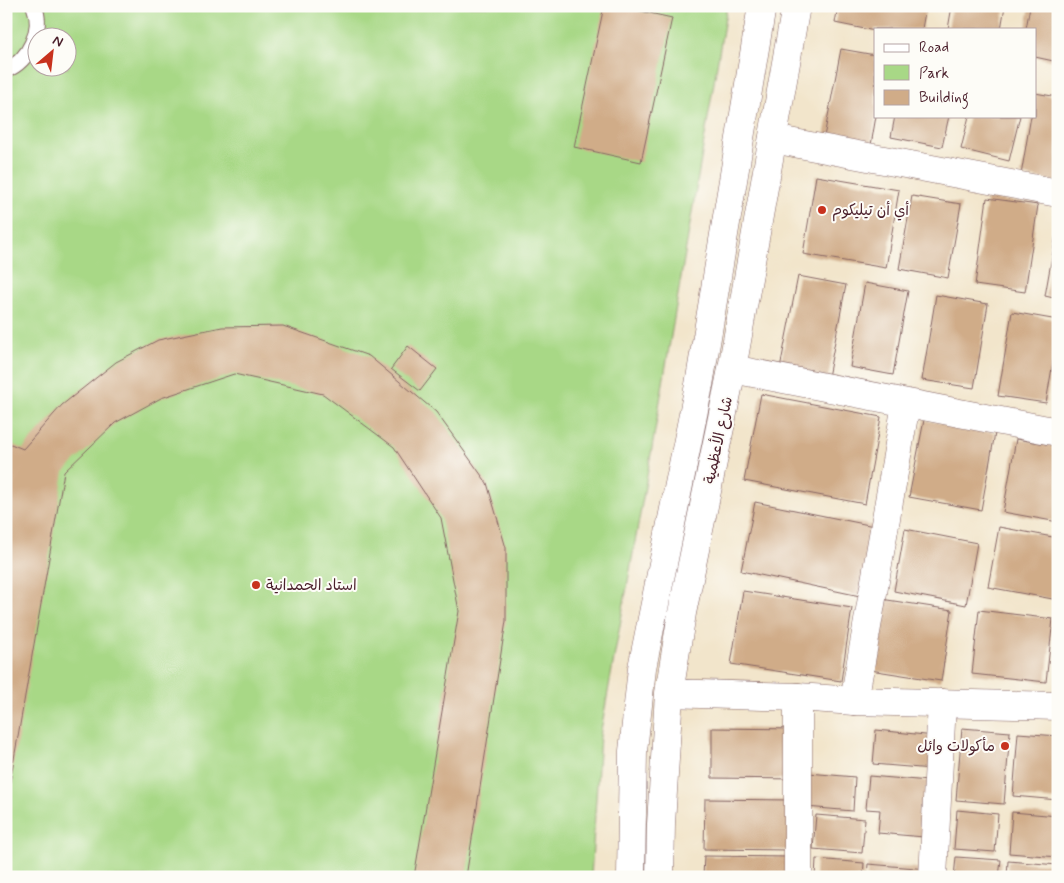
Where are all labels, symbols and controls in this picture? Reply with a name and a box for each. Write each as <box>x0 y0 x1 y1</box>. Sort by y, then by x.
north arrow <box>28 28 78 78</box>
legend <box>874 28 1036 118</box>
text: N <box>49 31 66 52</box>
text: Road <box>919 38 949 58</box>
text: Park <box>919 64 949 84</box>
text: Building <box>919 88 969 109</box>
place label: أي أن تيليكوم <box>832 201 909 222</box>
marker: أي أن تيليكوم <box>816 204 828 216</box>
street label: شارع الأعظمية <box>699 394 738 486</box>
place label: استاد الحمدانية <box>266 576 357 596</box>
marker: استاد الحمدانية <box>250 579 262 591</box>
place label: مأكولات وائل <box>917 737 995 757</box>
marker: مأكولات وائل <box>999 740 1011 752</box>

